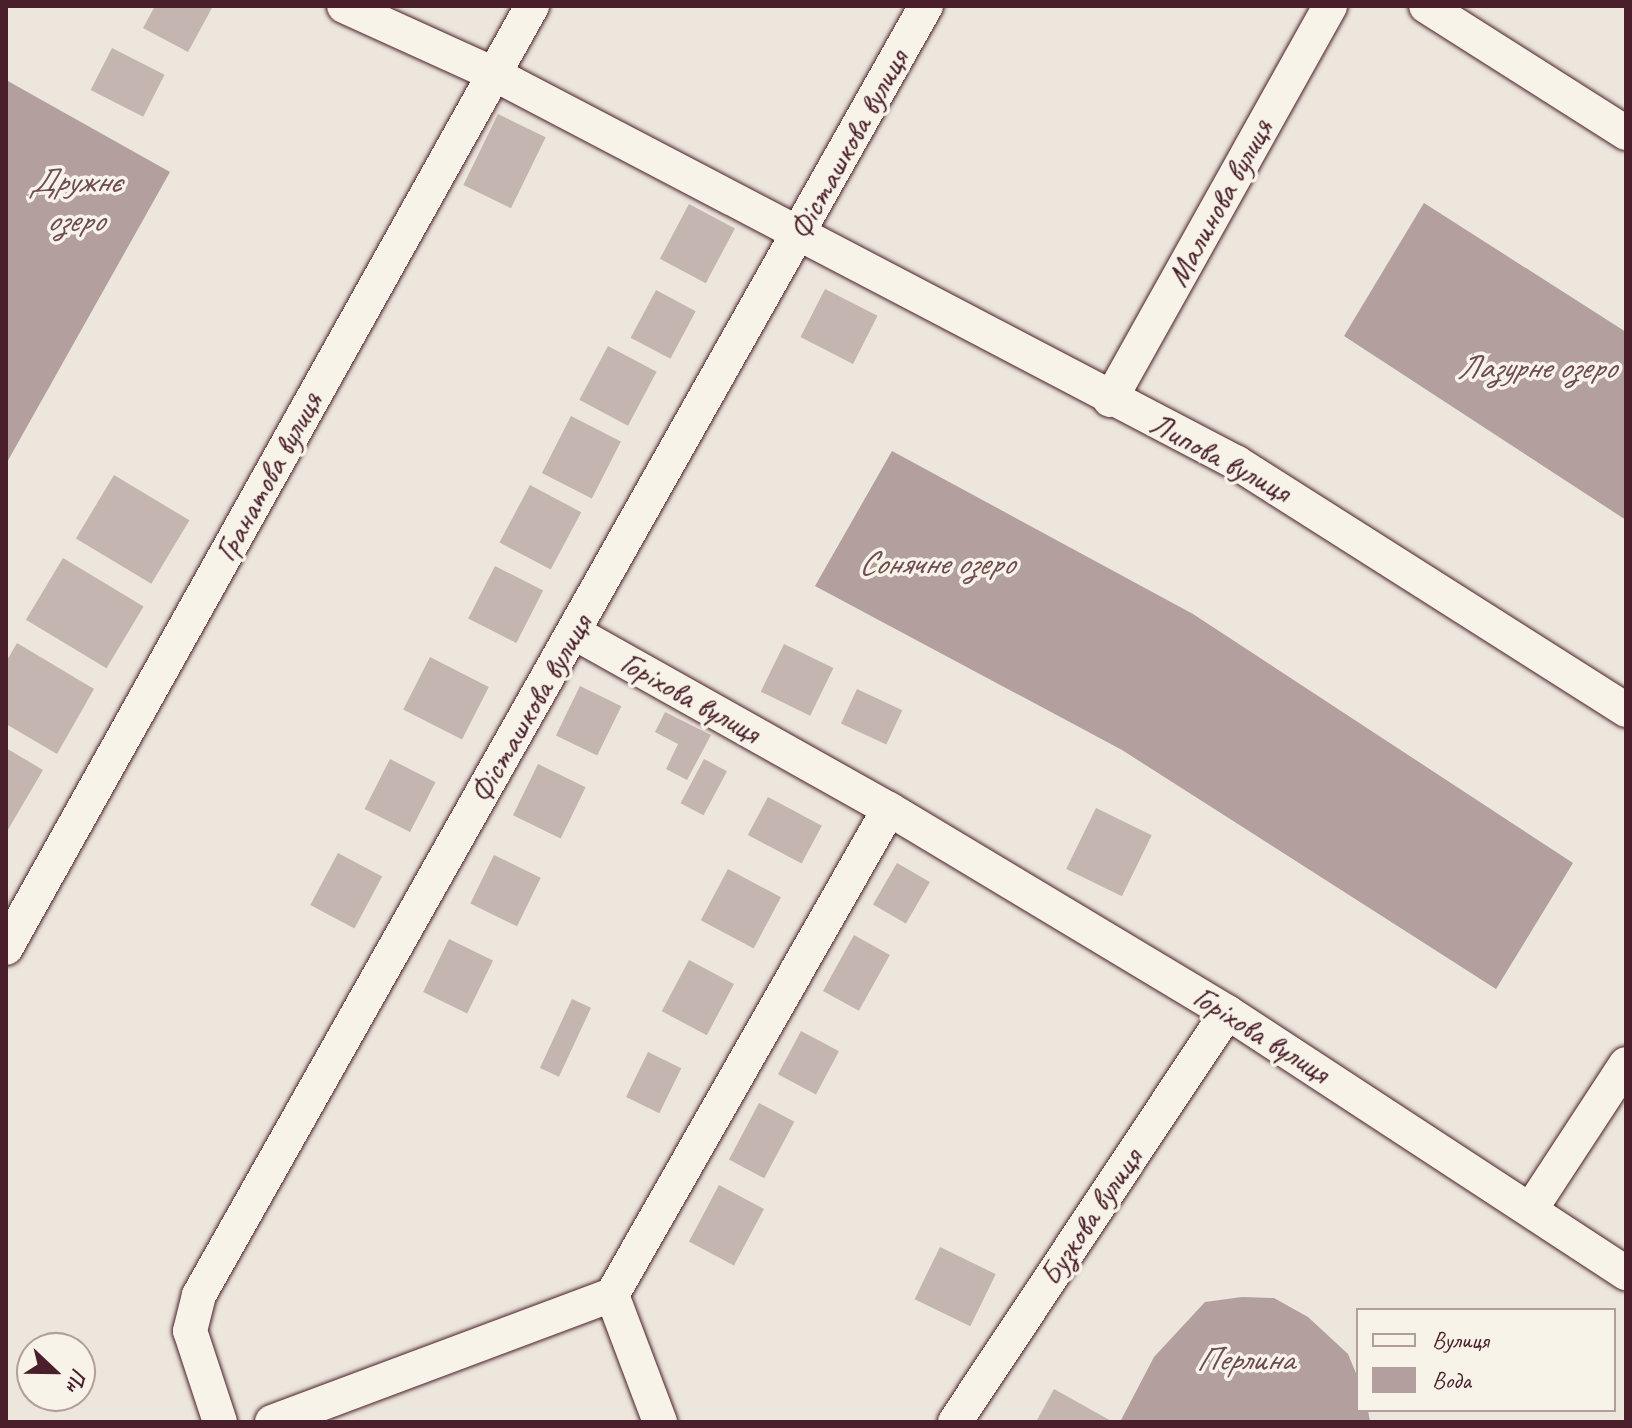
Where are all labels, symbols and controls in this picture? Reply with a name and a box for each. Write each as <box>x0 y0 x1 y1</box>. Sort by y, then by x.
street label: Фісташкова вулиця <box>781 44 917 246</box>
street label: Малинова вулиця <box>1158 112 1282 294</box>
water label: Дружнє озеро <box>30 160 120 240</box>
water label: Лазурне озеро <box>1457 347 1615 387</box>
street label: Гранатова вулиця <box>207 385 331 569</box>
street label: Липова вулиця <box>1144 405 1296 511</box>
water label: Сонячне озеро <box>859 543 1013 583</box>
street label: Фісташкова вулиця <box>462 608 600 810</box>
street label: Горіхова вулиця <box>613 644 767 752</box>
street label: Горіхова вулиця <box>1185 978 1337 1092</box>
street label: Бузкова вулиця <box>1031 1141 1151 1293</box>
legend <box>1356 1308 1616 1412</box>
text: Вулиця <box>1432 1325 1489 1355</box>
north arrow <box>16 1332 96 1412</box>
water label: Перлина <box>1196 1339 1294 1379</box>
text: Пн <box>59 1364 94 1396</box>
text: Вода <box>1432 1365 1471 1395</box>

